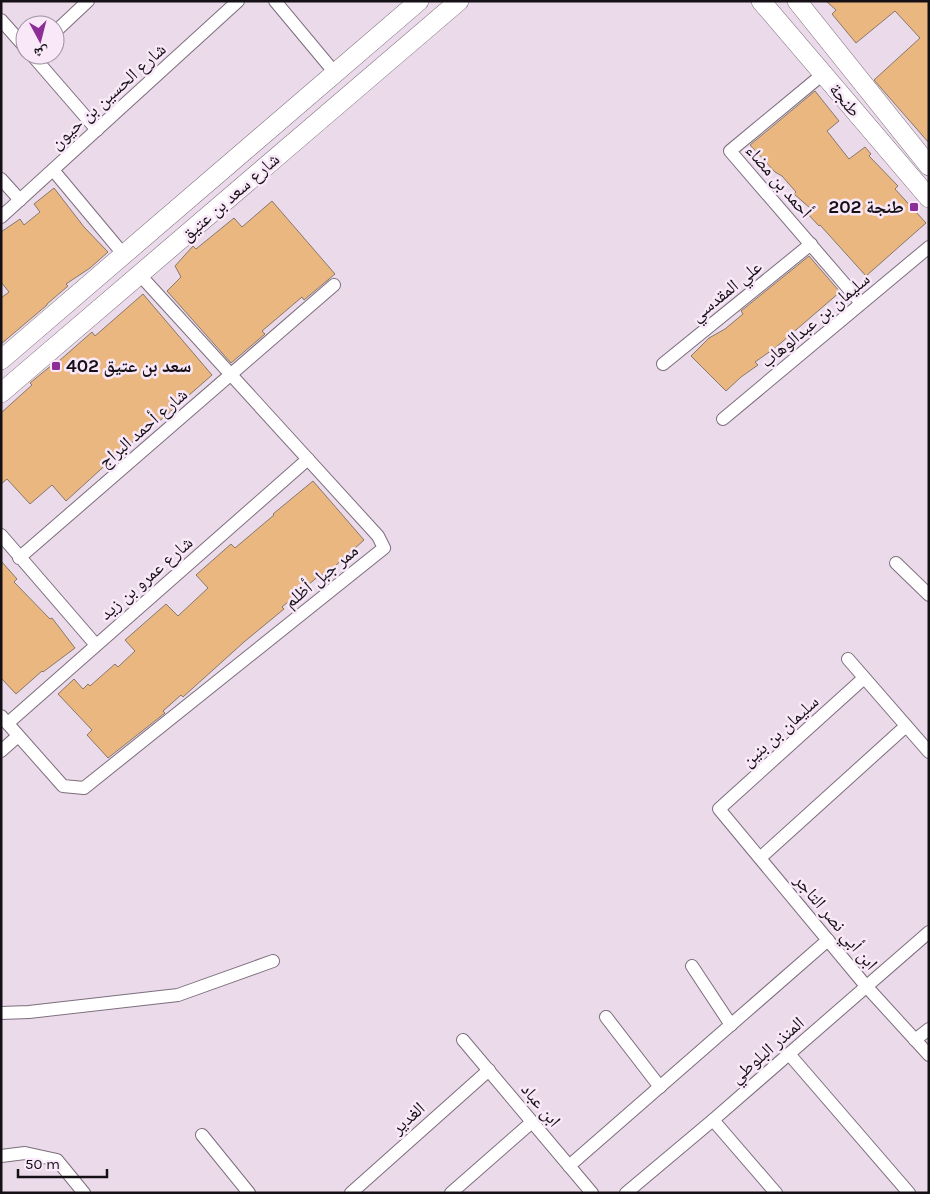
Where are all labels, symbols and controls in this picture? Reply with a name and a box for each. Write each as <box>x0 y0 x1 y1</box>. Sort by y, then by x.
north arrow <box>15 15 65 65</box>
street label: شارع الحسين بن حيون <box>45 38 171 154</box>
text: ش <box>33 43 50 62</box>
street label: طنجة <box>825 79 865 121</box>
street label: أحمد بن مضاء <box>741 140 817 222</box>
street label: شارع سعد بن عتيق <box>176 148 284 246</box>
place label: طنجة 202 <box>828 196 904 218</box>
marker: طنجة 202 <box>908 201 920 213</box>
street label: علي المقدسي <box>686 256 768 329</box>
street label: سليمان بن عبدالوهاب <box>756 268 874 372</box>
place label: سعد بن عتيق 402 <box>66 355 191 377</box>
marker: سعد بن عتيق 402 <box>50 360 62 372</box>
street label: شارع أحمد البراج <box>94 383 193 473</box>
street label: شارع عمرو بن زيد <box>95 532 197 624</box>
street label: ممر جبل أظلم <box>280 539 363 613</box>
street label: سليمان بن بنين <box>737 691 823 771</box>
street label: ابن أبي نصر التاجر <box>786 869 882 977</box>
street label: المنذر البلوطي <box>725 1012 811 1091</box>
street label: ابن عباد <box>516 1079 566 1131</box>
street label: الغدير <box>386 1097 429 1139</box>
scale bar <box>18 1146 106 1178</box>
text: 50 m <box>25 1155 60 1173</box>

